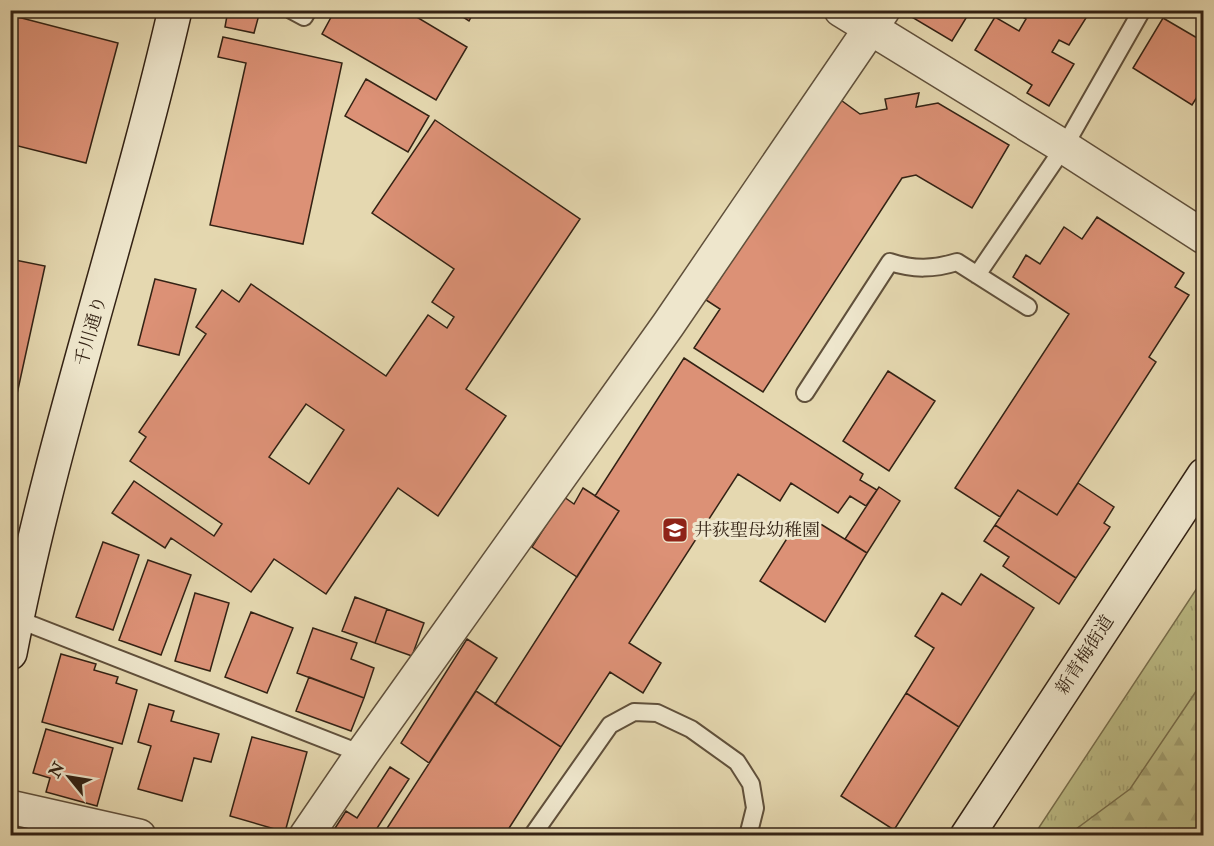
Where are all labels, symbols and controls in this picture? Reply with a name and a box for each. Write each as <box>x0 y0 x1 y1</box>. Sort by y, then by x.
street label: 千川通り <box>70 293 112 369</box>
school or university icon: 井荻聖母幼稚園 <box>660 515 690 545</box>
place label: 井荻聖母幼稚園 <box>694 519 820 542</box>
street label: 新青梅街道 <box>1051 611 1119 699</box>
north arrow <box>39 747 99 807</box>
text: N <box>44 758 69 782</box>

